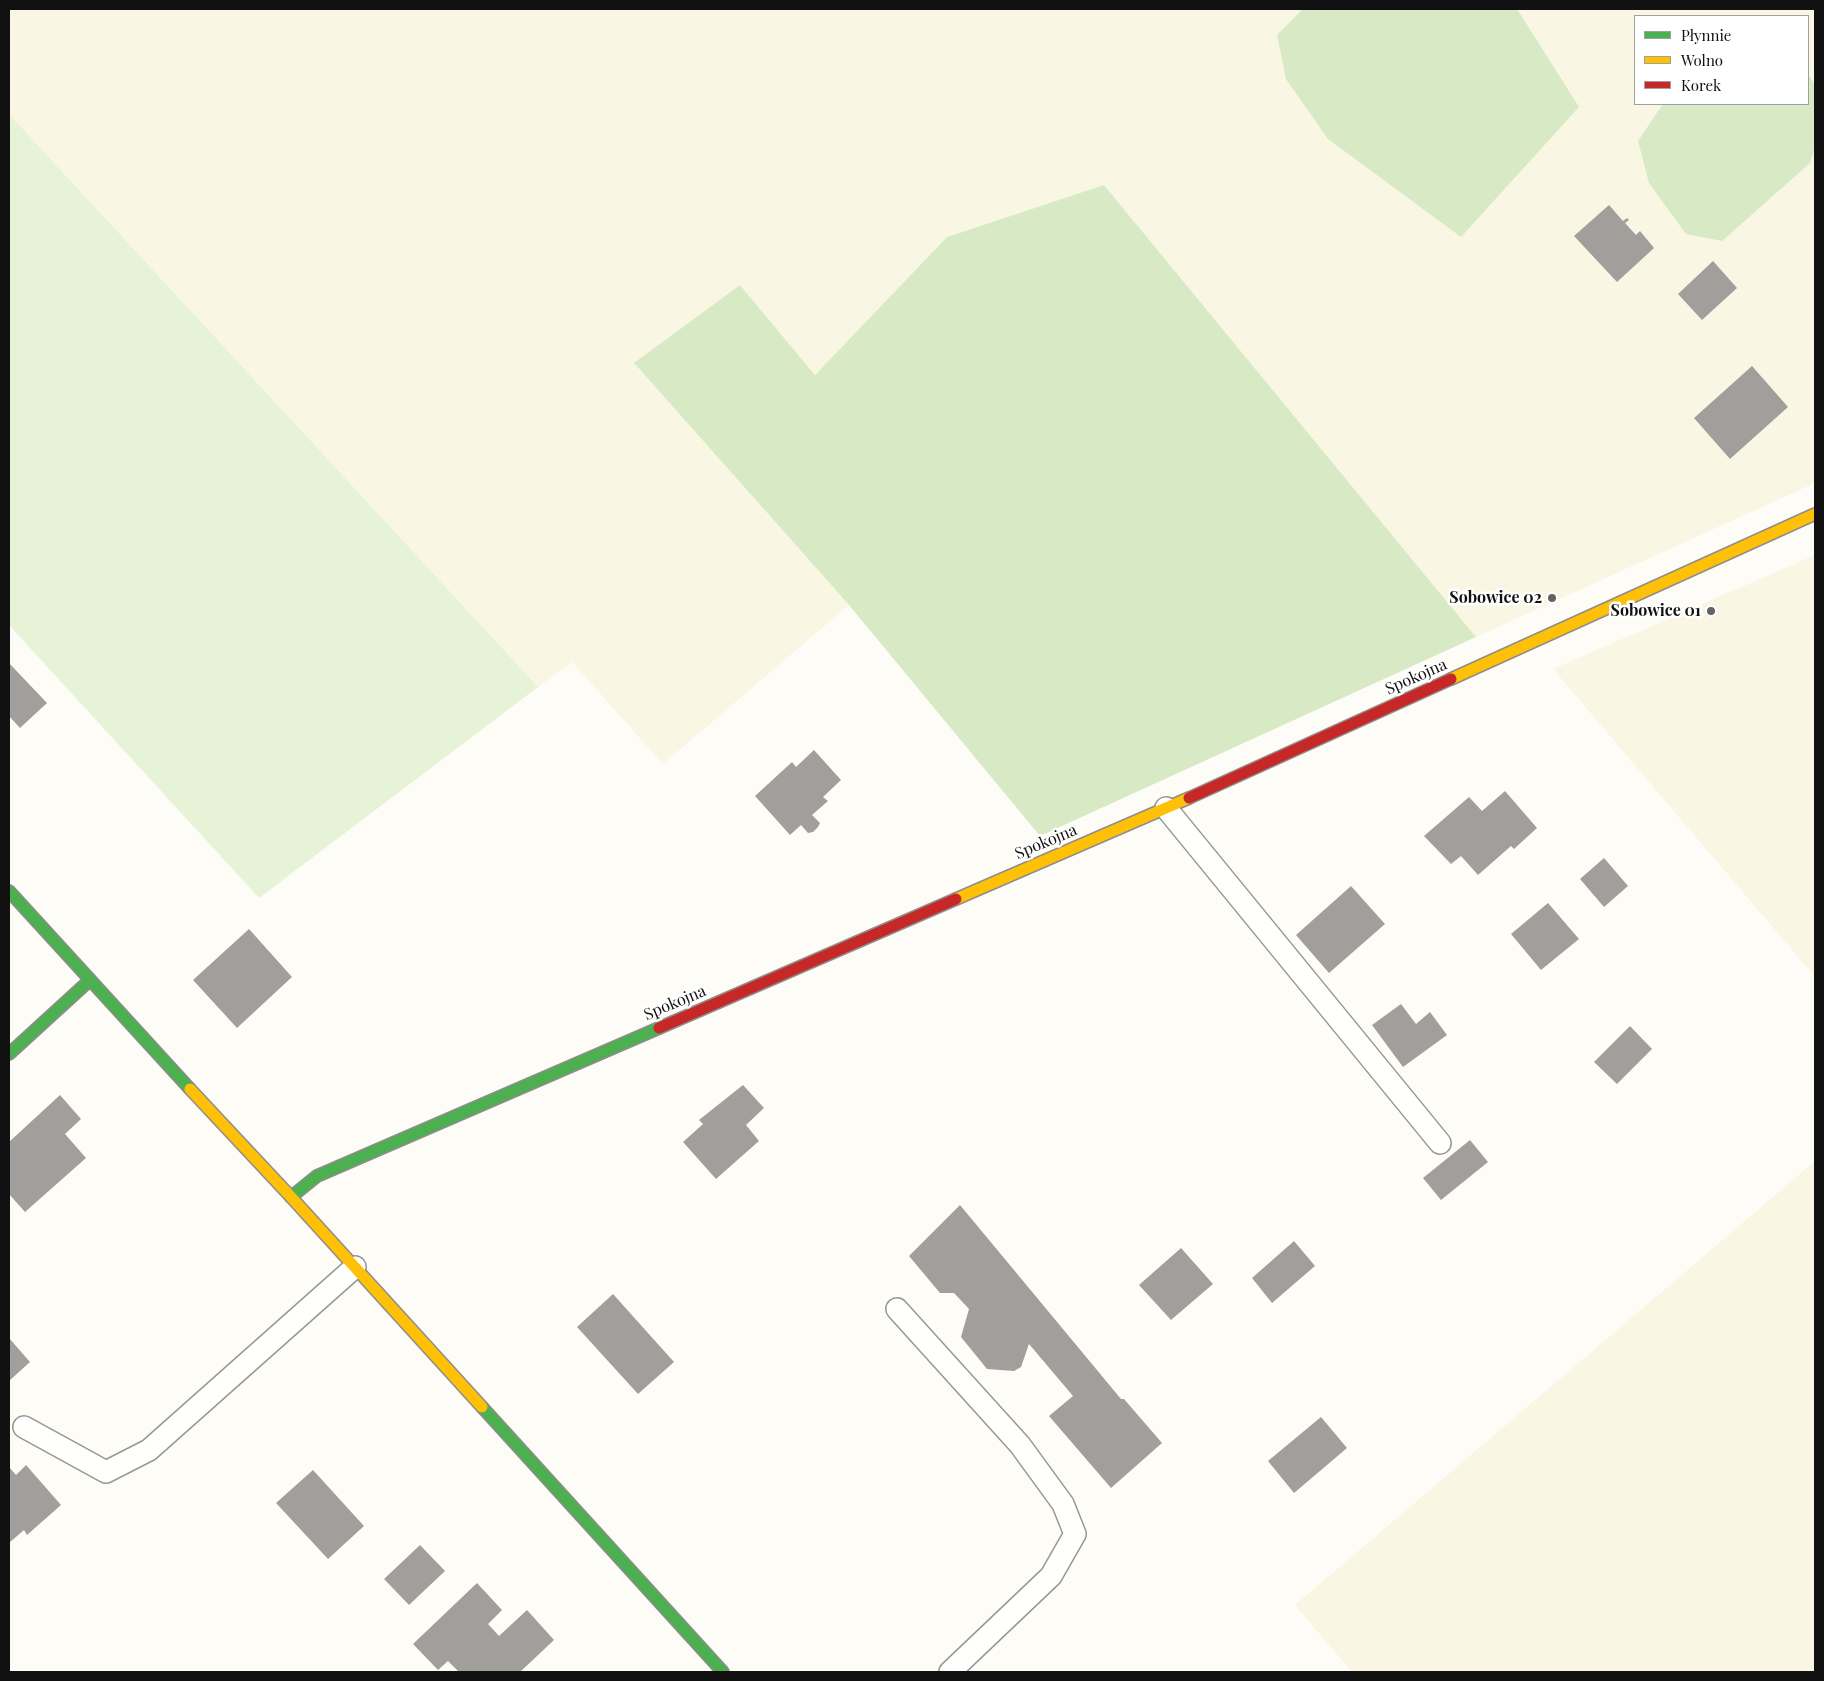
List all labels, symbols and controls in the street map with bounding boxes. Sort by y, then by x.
legend [1634,15,1809,105]
text: Płynnie [1681,25,1731,45]
text: Wolno [1681,50,1723,70]
text: Korek [1681,75,1721,95]
place label: Sobowice 02 [1449,588,1542,608]
marker: Sobowice 02 [1546,592,1558,604]
place label: Sobowice 01 [1611,601,1701,621]
marker: Sobowice 01 [1705,605,1717,617]
street label: Spokojna [1382,655,1450,699]
street label: Spokojna [1012,820,1080,864]
street label: Spokojna [641,981,709,1025]

